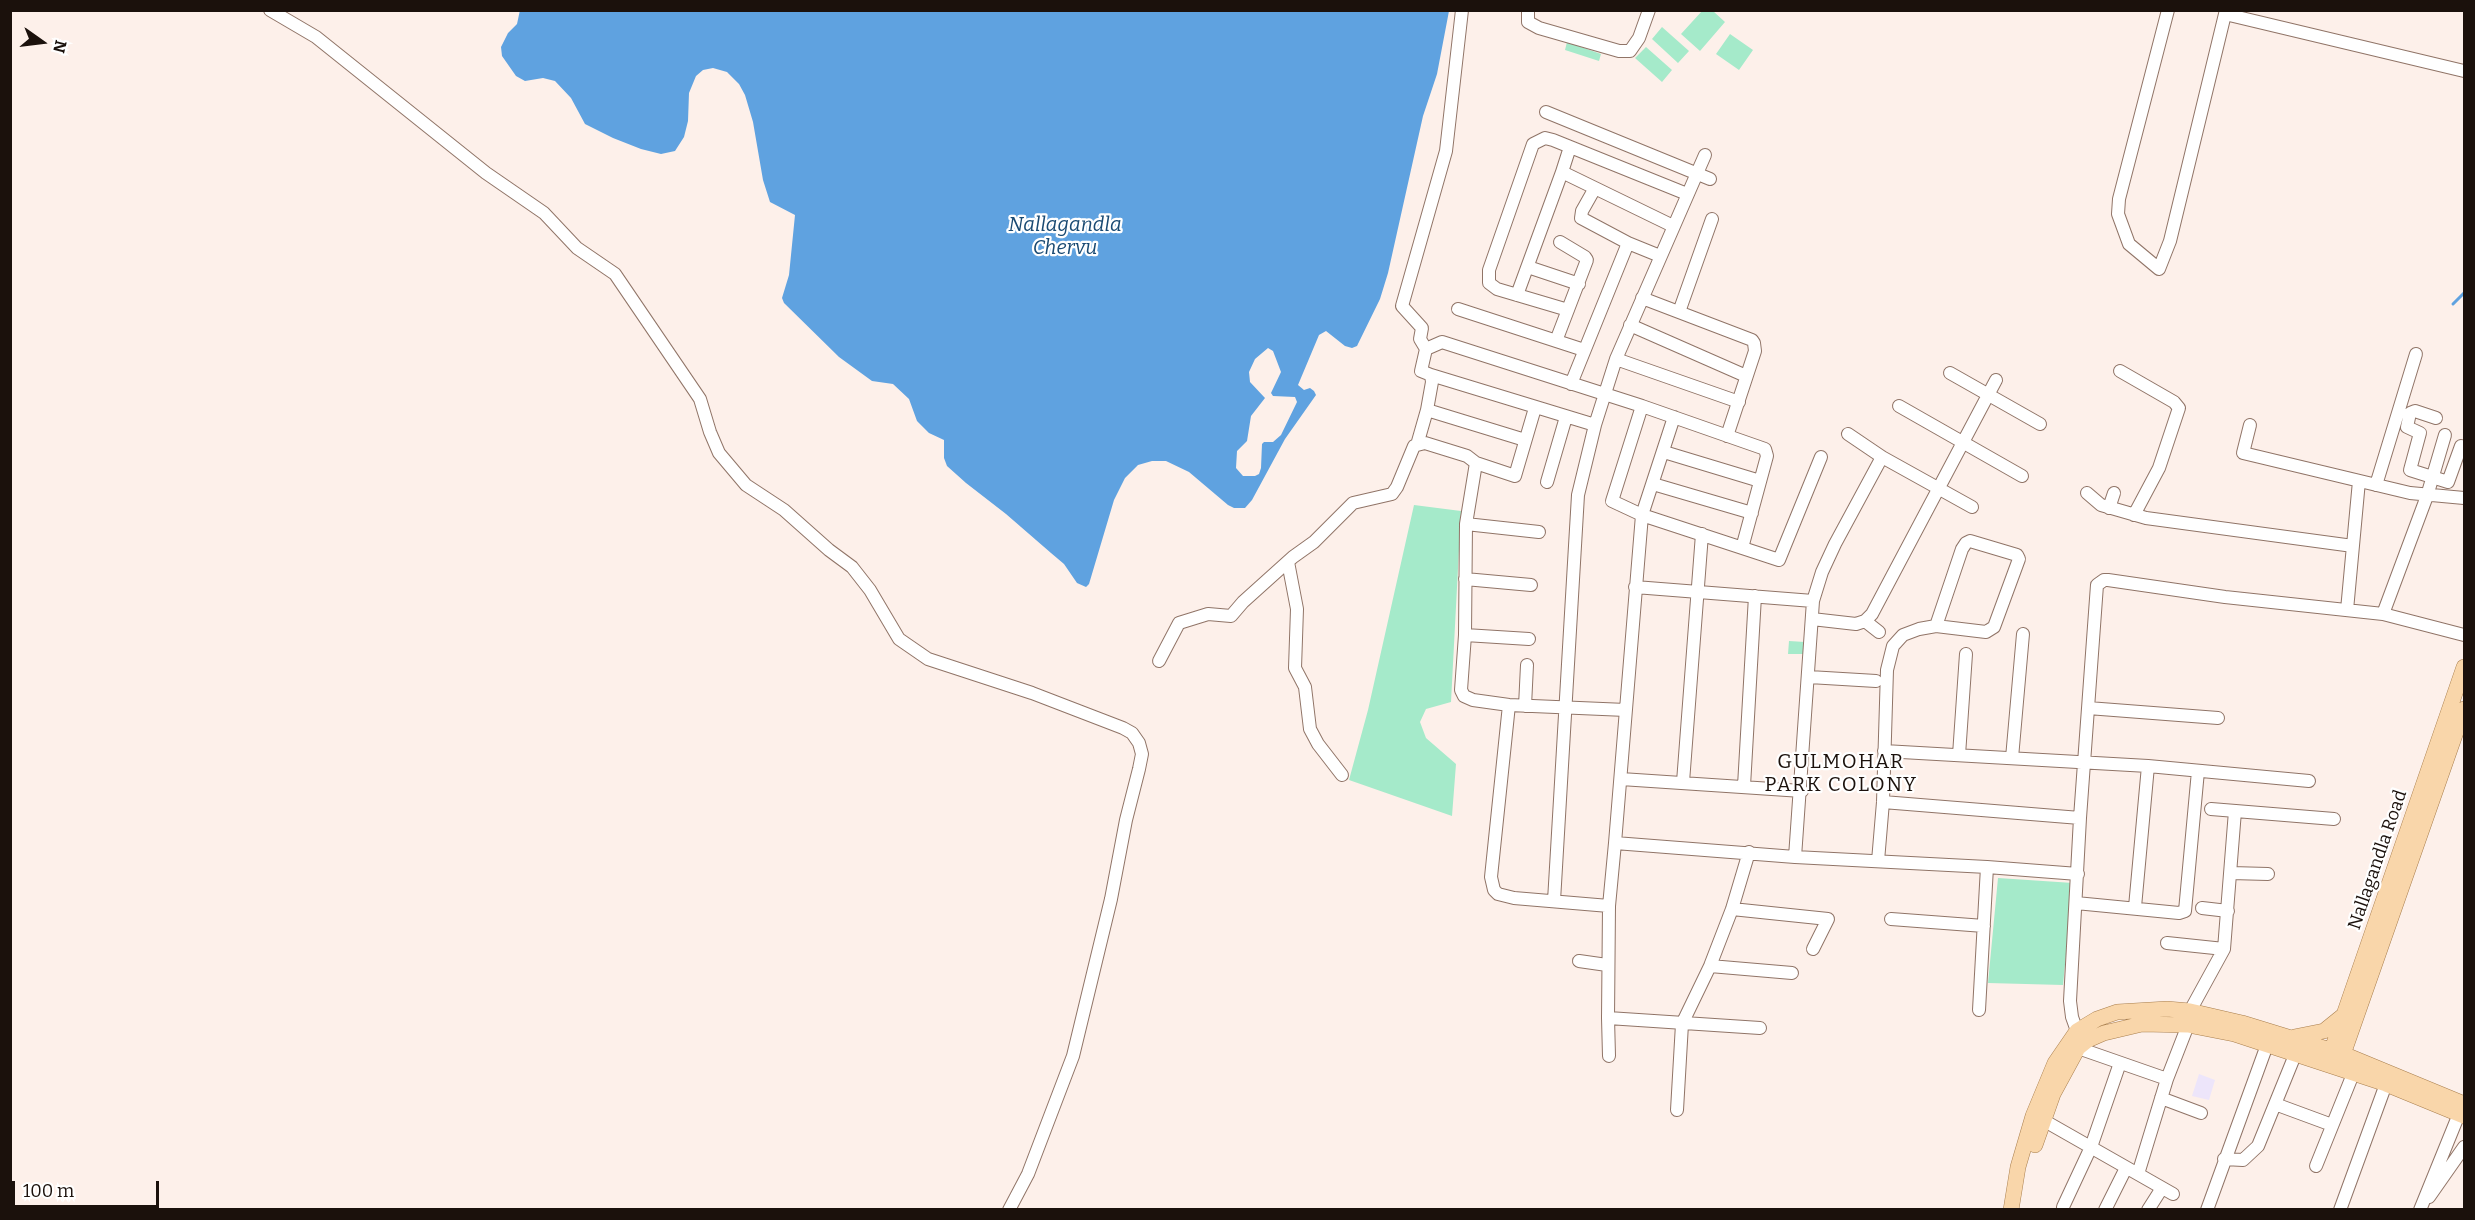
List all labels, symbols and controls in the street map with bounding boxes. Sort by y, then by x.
north arrow [12,12,72,72]
text: N [49,38,71,55]
water label: Nallagandla Chervu [1008,213,1122,260]
district label: GULMOHAR PARK COLONY [1765,750,1917,797]
street label: Nallagandla Road [2344,787,2412,933]
scale bar [15,1169,162,1207]
text: 100 m [23,1180,74,1202]

